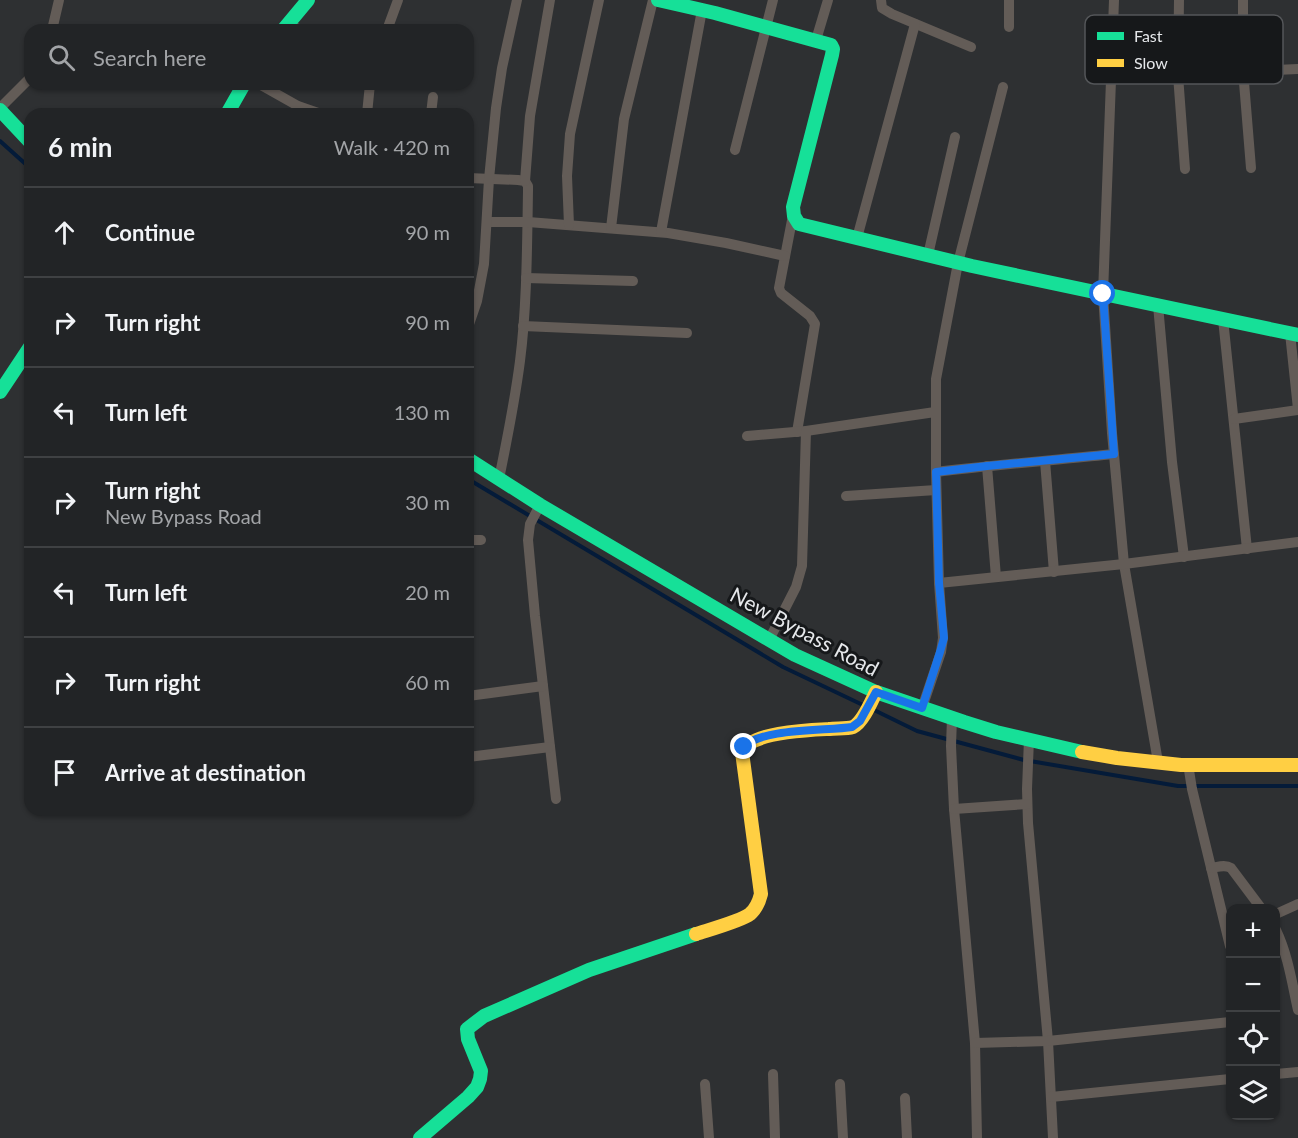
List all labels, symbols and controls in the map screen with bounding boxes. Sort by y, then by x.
legend [1085,15,1283,84]
search box [24,24,474,90]
text: Fast [1134,26,1163,45]
icon: search [45,41,78,74]
text: Search here [93,44,206,71]
text: Slow [1134,53,1168,72]
text: 6 min [48,131,112,163]
text: Walk · 420 m [334,135,450,159]
icon: ahead [48,216,81,249]
text: Continue [105,219,195,246]
text: 90 m [405,220,450,244]
route start [1089,280,1115,306]
icon: right [48,306,81,339]
text: Turn right [105,309,200,336]
text: 90 m [405,310,450,334]
icon: left [48,396,81,429]
text: Turn left [105,399,187,426]
text: 130 m [394,400,450,424]
text: Turn right [105,477,200,504]
icon: right [48,486,81,519]
text: 30 m [405,490,450,514]
text: New Bypass Road [105,504,262,528]
icon: left [48,576,81,609]
text: Turn left [105,579,187,606]
text: 20 m [405,580,450,604]
street label: New Bypass Road [726,581,884,681]
icon: right [48,666,81,699]
text: Turn right [105,669,200,696]
text: 60 m [405,670,450,694]
route end [730,733,756,759]
icon: arrive [48,756,81,789]
text: Arrive at destination [105,759,306,786]
map controls [1226,904,1280,1120]
button: + [1226,904,1280,958]
button: − [1226,958,1280,1012]
button: locate [1226,1012,1280,1066]
button: layers [1226,1066,1280,1120]

